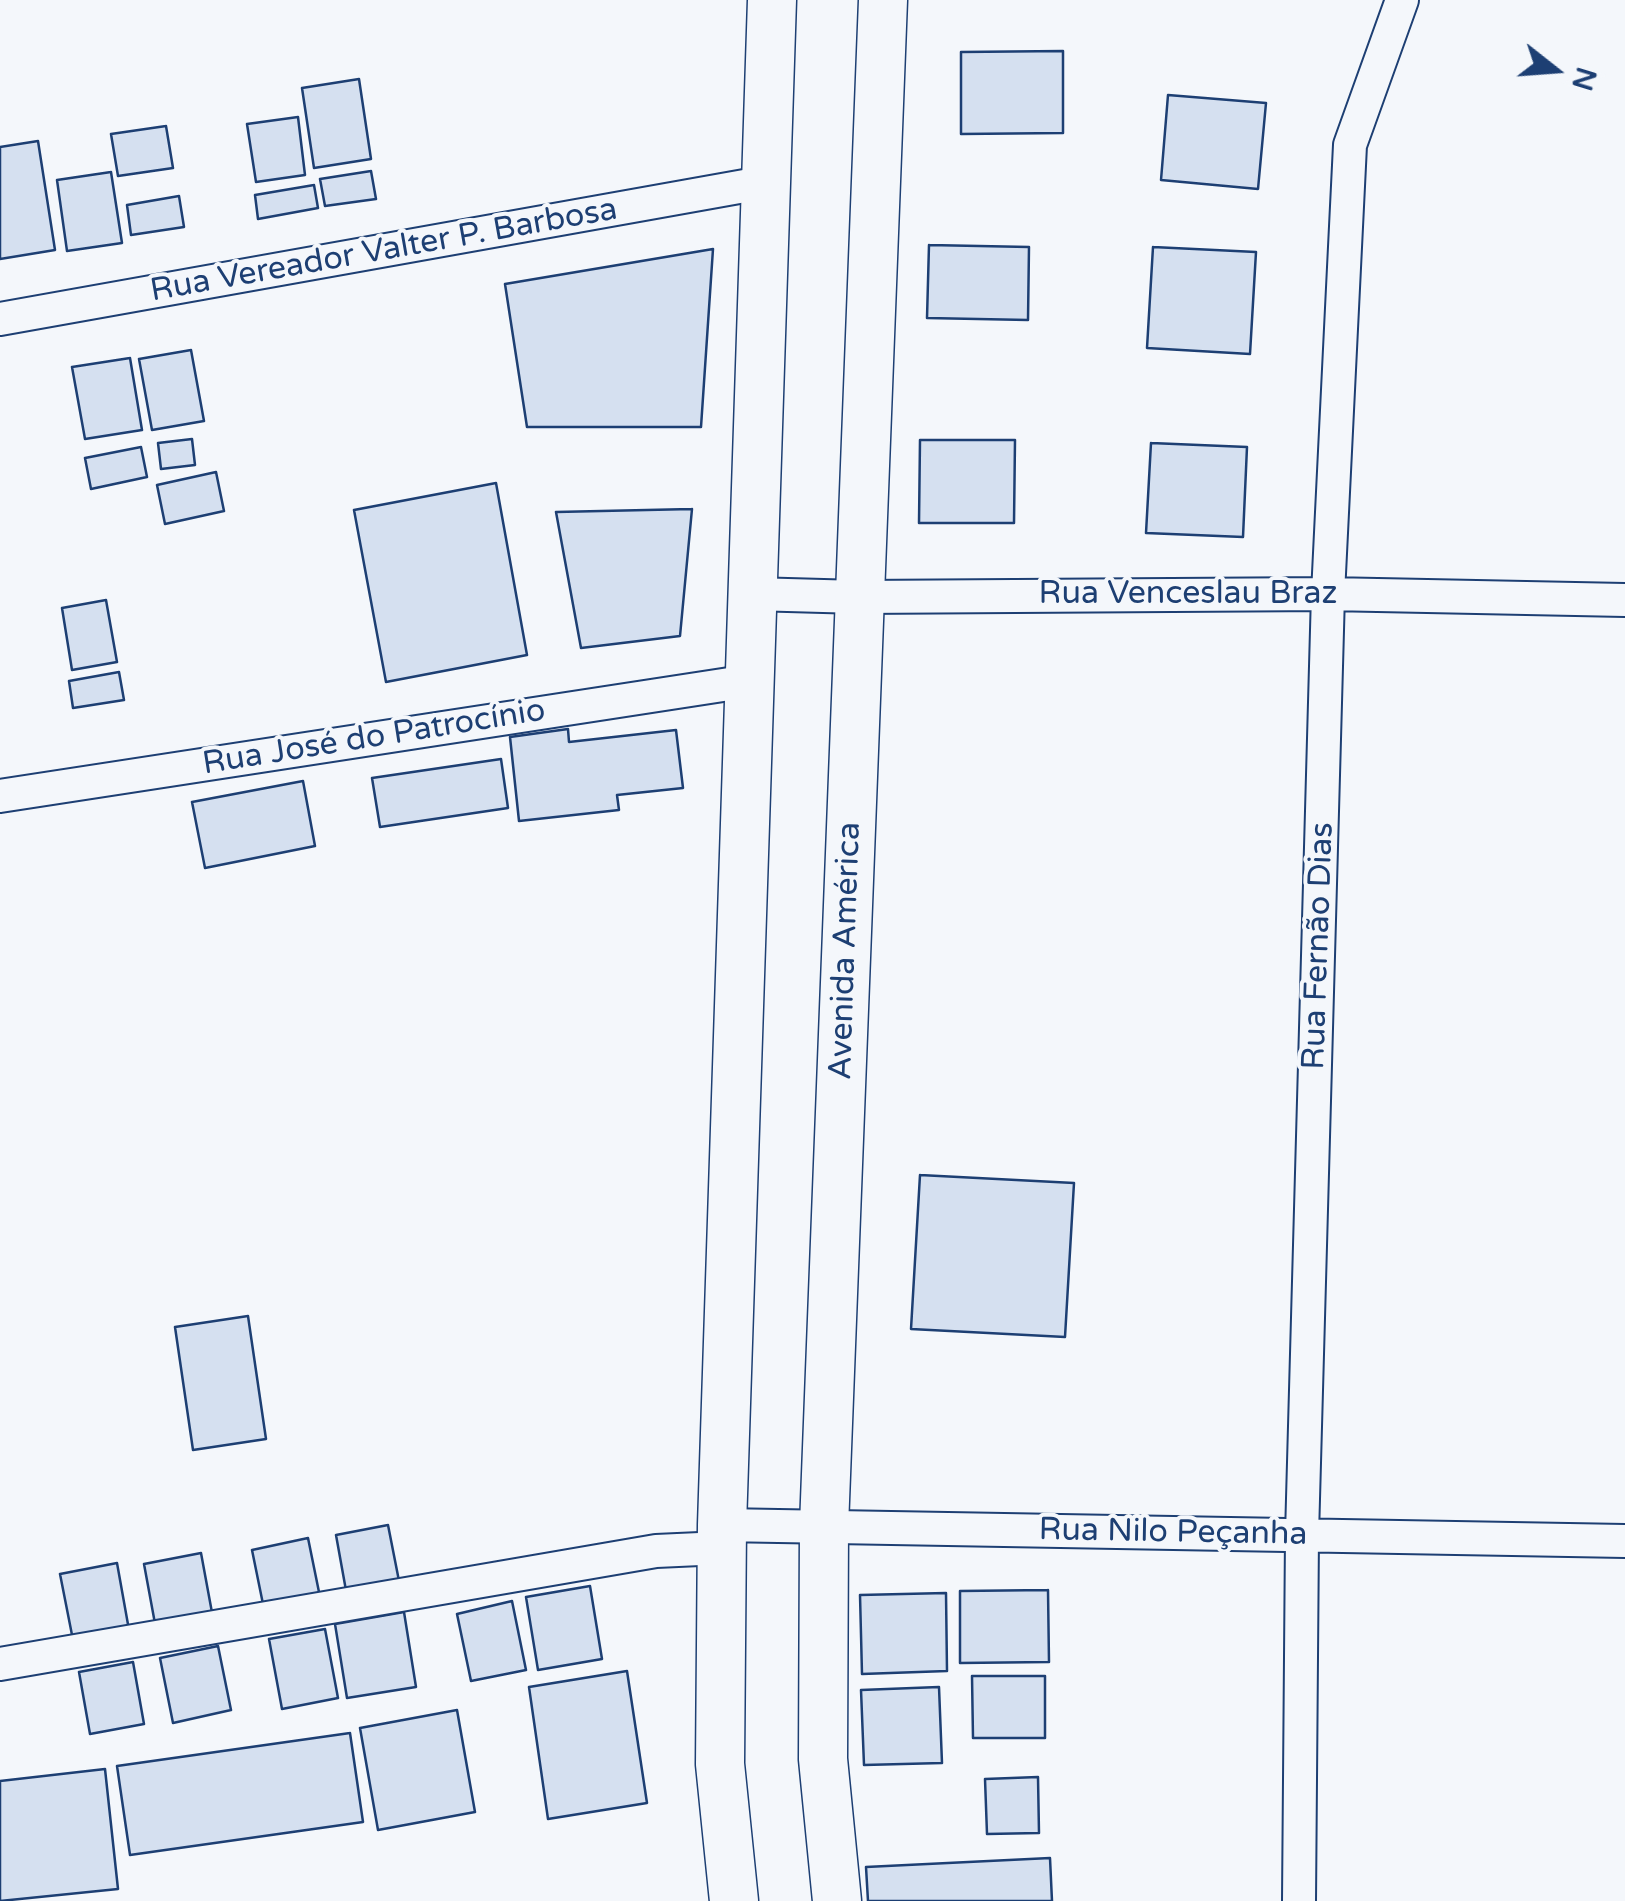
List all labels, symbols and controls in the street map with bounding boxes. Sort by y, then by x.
north arrow [1505,20,1605,120]
text: N [1564,63,1603,94]
street label: Rua Vereador Valter P. Barbosa [148,191,620,311]
street label: Rua Venceslau Braz [1039,576,1337,614]
street label: Rua José do Patrocínio [200,692,548,784]
street label: Avenida América [822,821,870,1081]
street label: Rua Fernão Dias [1295,822,1343,1070]
street label: Rua Nilo Peçanha [1038,1511,1308,1555]

